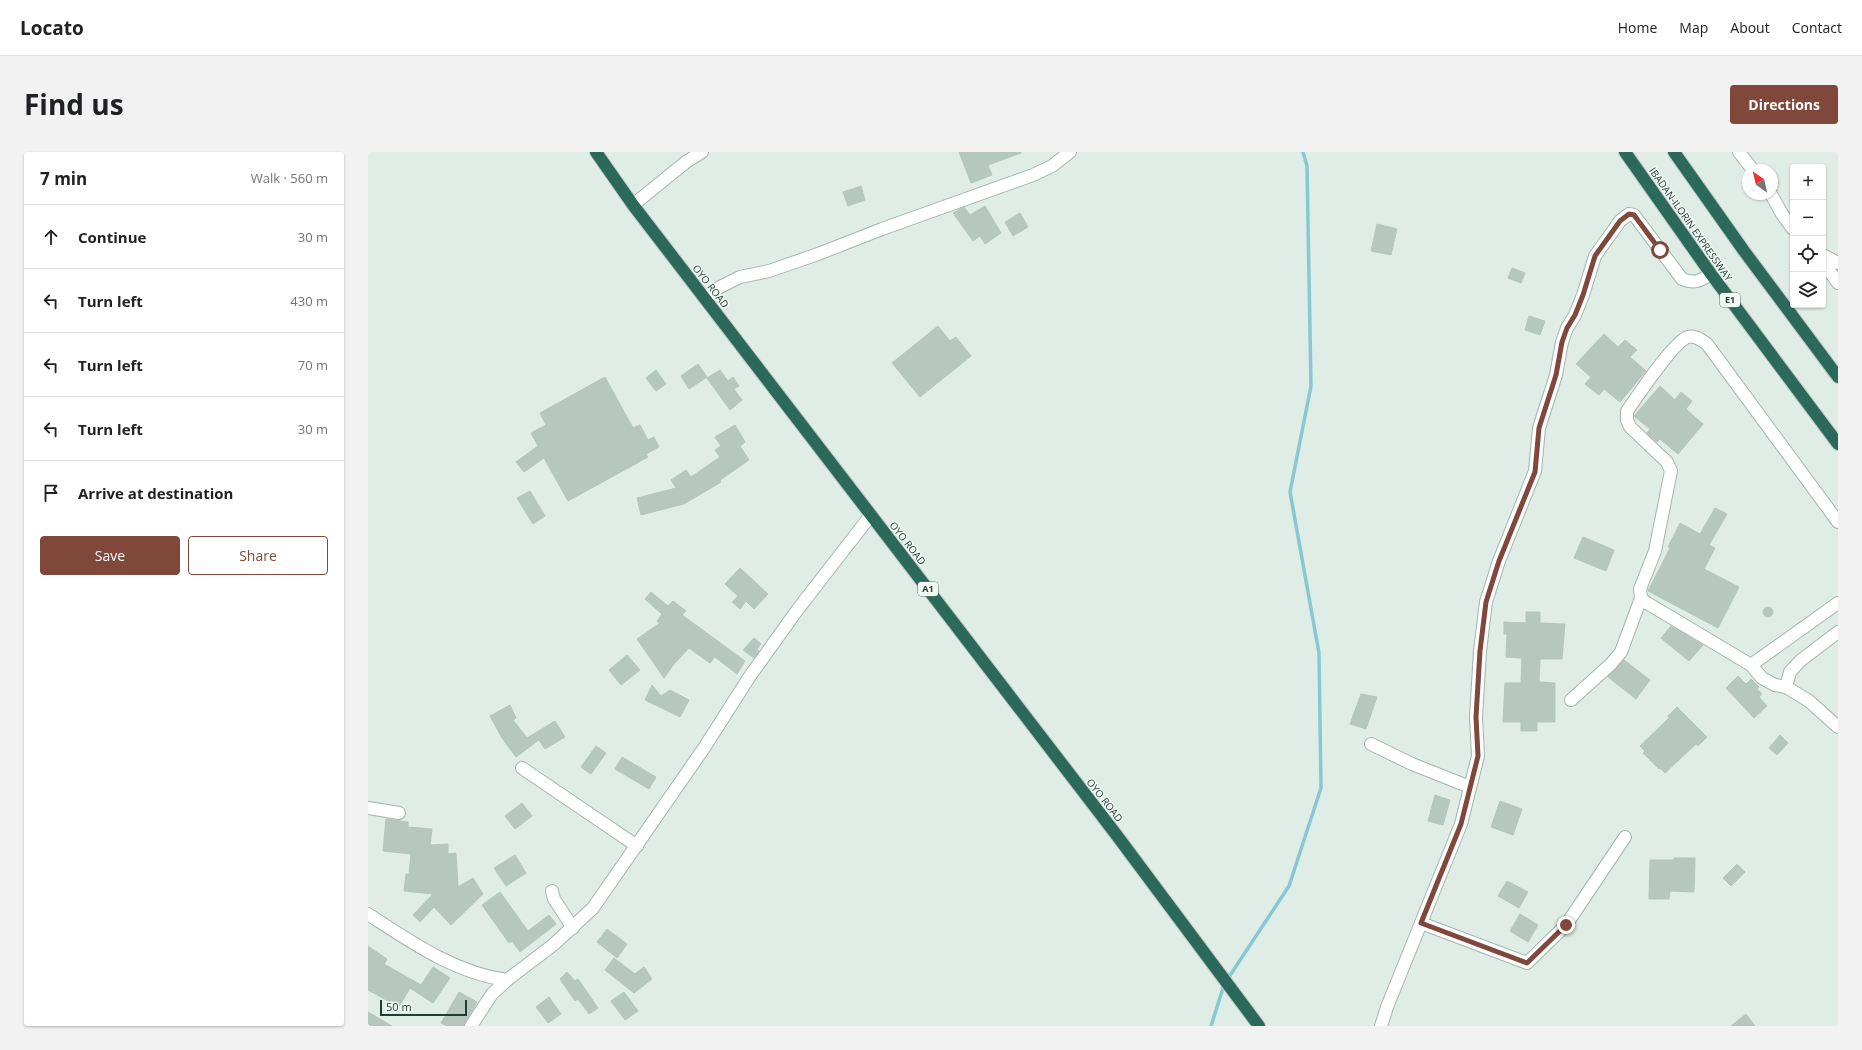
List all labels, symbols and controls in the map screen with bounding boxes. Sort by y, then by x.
text: Locato [20,15,84,41]
text: Home [1618,18,1657,37]
text: Map [1679,18,1708,37]
text: About [1730,18,1770,37]
text: Contact [1792,18,1842,37]
text: Find us [24,85,124,123]
button: Directions [1730,85,1838,124]
street label: IBADAN-ILORIN EXPRESSWAY [1646,164,1736,284]
north arrow [1742,164,1778,200]
map controls [1790,164,1826,308]
button: + [1790,164,1826,200]
text: 7 min [40,167,87,190]
text: Walk · 560 m [251,169,328,187]
button: − [1790,200,1826,236]
icon: ahead [40,226,62,248]
text: Continue [78,227,146,247]
text: 30 m [298,228,328,246]
button: locate [1790,236,1826,272]
route start [1651,241,1669,259]
street label: OYO ROAD [690,261,732,311]
button: layers [1790,272,1826,308]
icon: left [40,290,62,312]
text: Turn left [78,291,143,311]
text: 430 m [290,292,328,310]
road number: E1 [1720,293,1740,307]
icon: left [40,354,62,376]
text: Turn left [78,355,143,375]
text: 70 m [298,356,328,374]
icon: left [40,418,62,440]
text: Turn left [78,419,143,439]
text: 30 m [298,420,328,438]
icon: arrive [40,482,62,504]
text: Arrive at destination [78,483,233,503]
street label: OYO ROAD [887,518,929,568]
button: Save [40,536,180,575]
button: Share [188,536,328,575]
road number: A1 [918,582,938,596]
street label: OYO ROAD [1084,775,1126,825]
route end [1557,916,1575,934]
scale bar [380,998,467,1017]
text: 50 m [386,999,412,1014]

